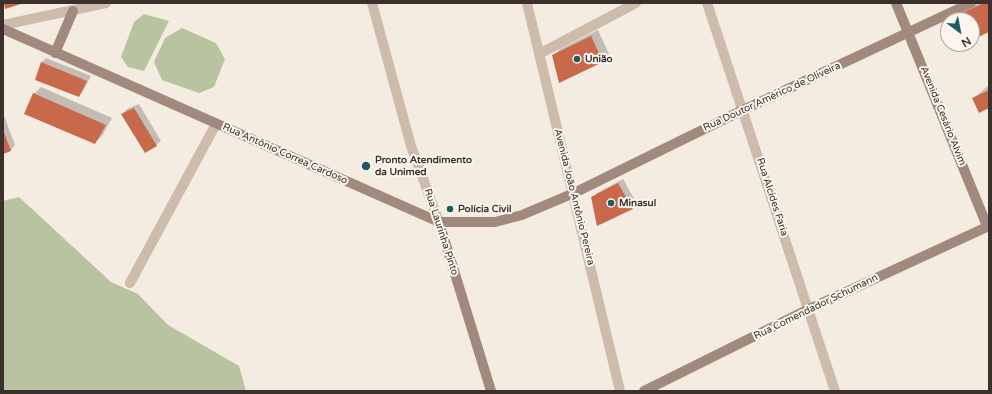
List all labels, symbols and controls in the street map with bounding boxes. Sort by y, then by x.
north arrow [940,12,980,52]
text: N [959,34,973,50]
place label: União [585,53,613,65]
marker: União [572,54,582,64]
street label: Rua Doutor Américo de Oliveira [701,60,843,134]
street label: Avenida Cesário Alvim [918,65,968,167]
street label: Rua Antônio Correa Cardoso [221,121,349,187]
street label: Avenida João Antônio Pereira [551,128,597,266]
place label: Pronto Atendimento da Unimed [375,154,472,178]
street label: Rua Alcides Faria [754,156,790,238]
marker: Pronto Atendimento da Unimed [360,160,372,172]
street label: Rua Laurinha Pinto [421,187,461,277]
place label: Minasul [619,197,656,209]
marker: Minasul [606,198,616,208]
place label: Polícia Civil [458,203,511,215]
marker: Polícia Civil [445,204,455,214]
street label: Rua Comendador Schumann [752,272,880,342]

